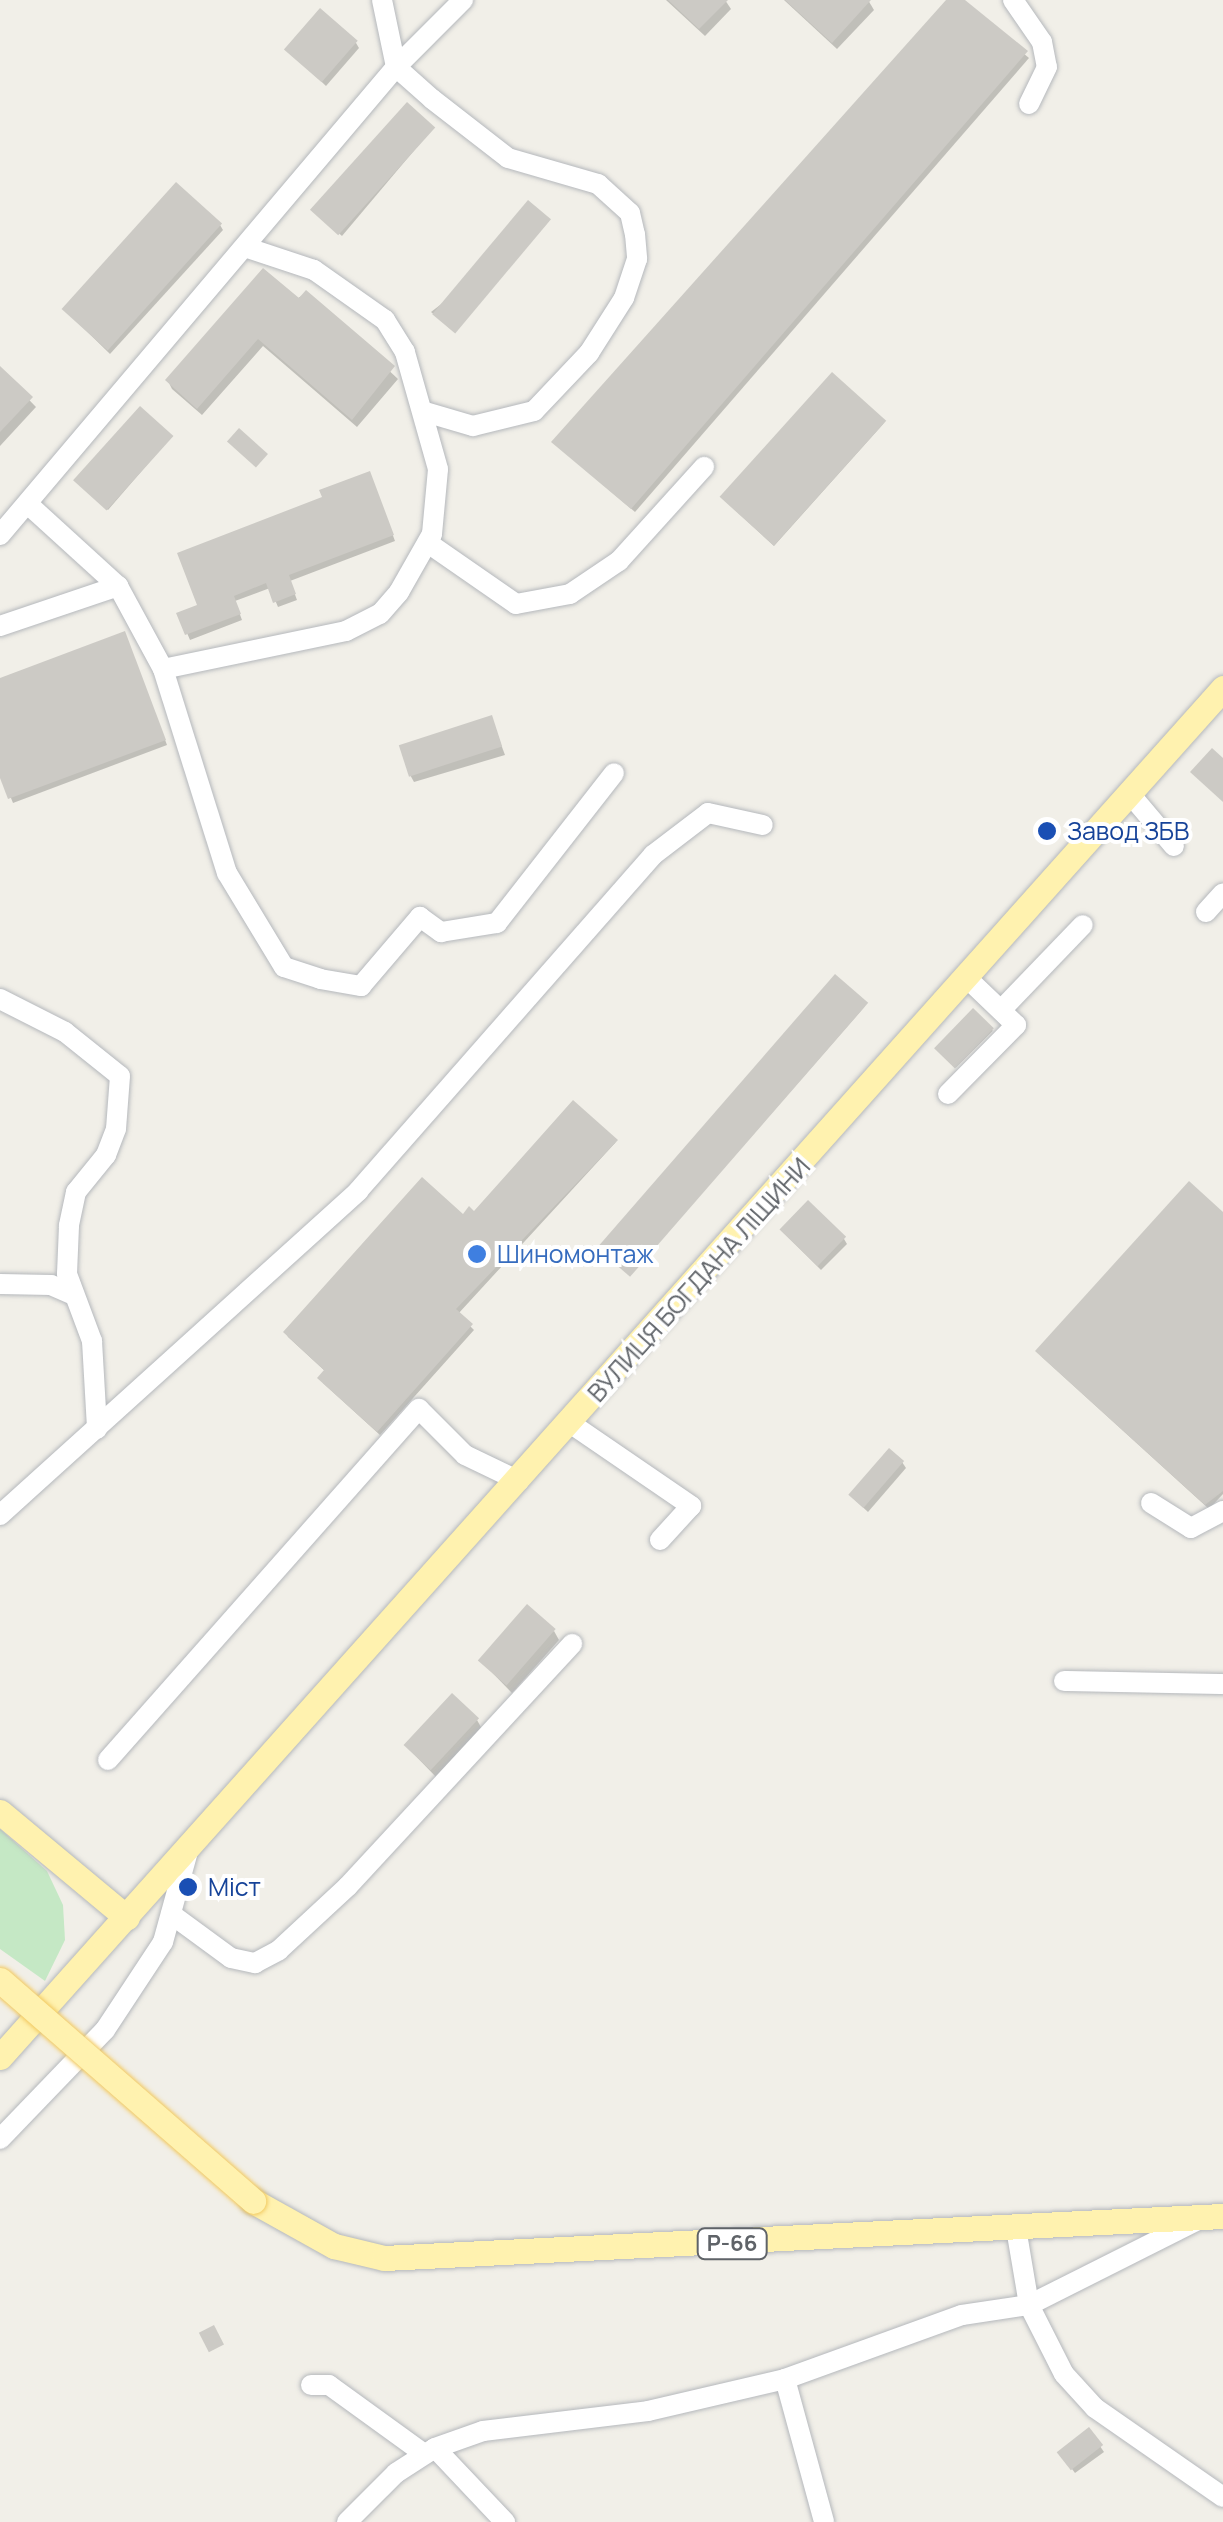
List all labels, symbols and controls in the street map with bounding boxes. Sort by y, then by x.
place label: Завод ЗБВ [1067,816,1189,846]
marker: Завод ЗБВ [1036,820,1058,842]
street label: ВУЛИЦЯ БОГДАНА ЛІЩИНИ [582,1152,816,1408]
place label: Шиномонтаж [497,1239,654,1269]
marker: Шиномонтаж [466,1243,488,1265]
place label: Міст [208,1872,261,1902]
marker: Міст [177,1876,199,1898]
road number: Р-66 [694,2227,770,2261]

